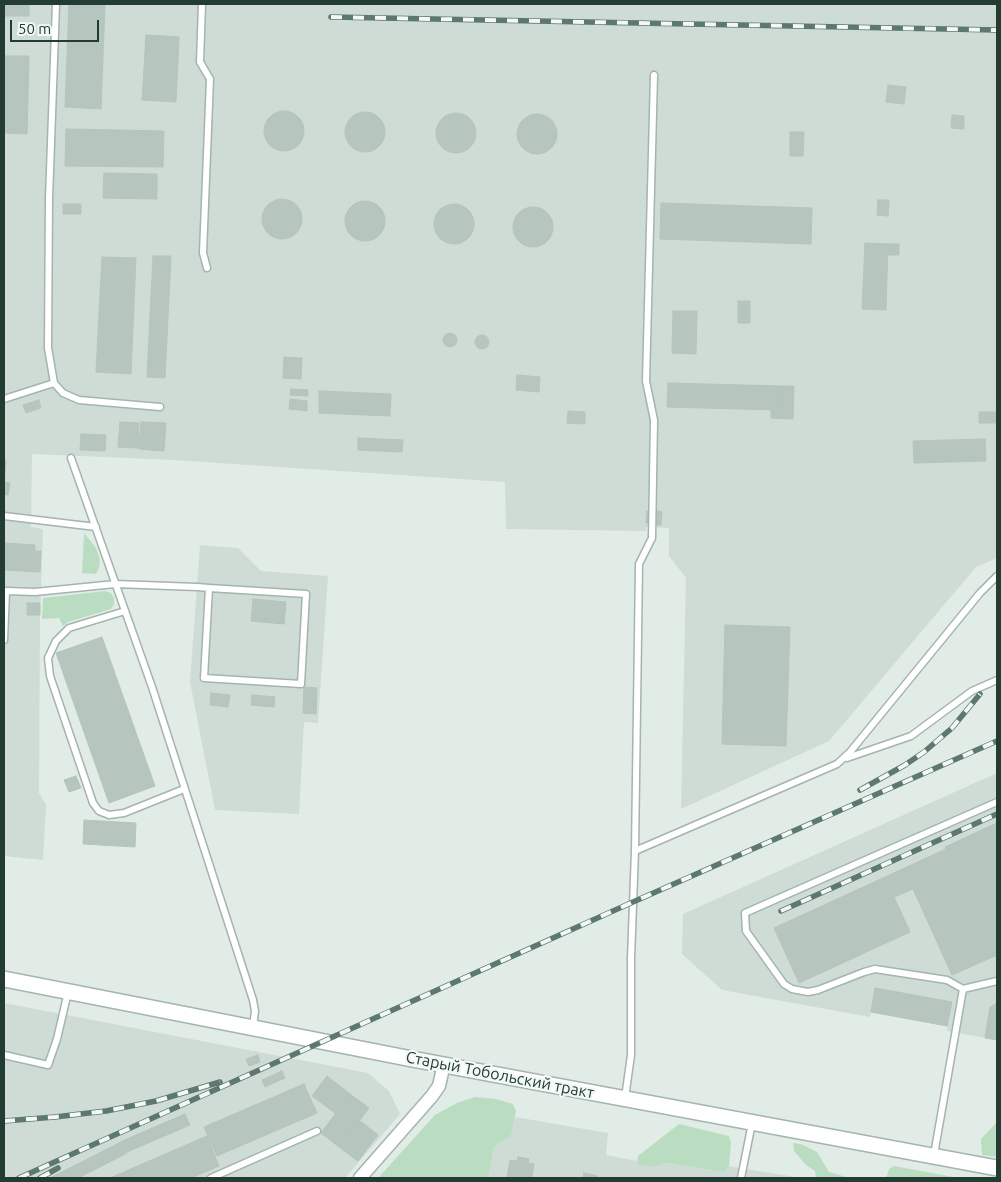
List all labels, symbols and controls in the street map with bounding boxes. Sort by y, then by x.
scale bar [12,10,101,42]
text: 50 m [18,20,51,37]
street label: Старый Тобольский тракт [404,1047,596,1103]

